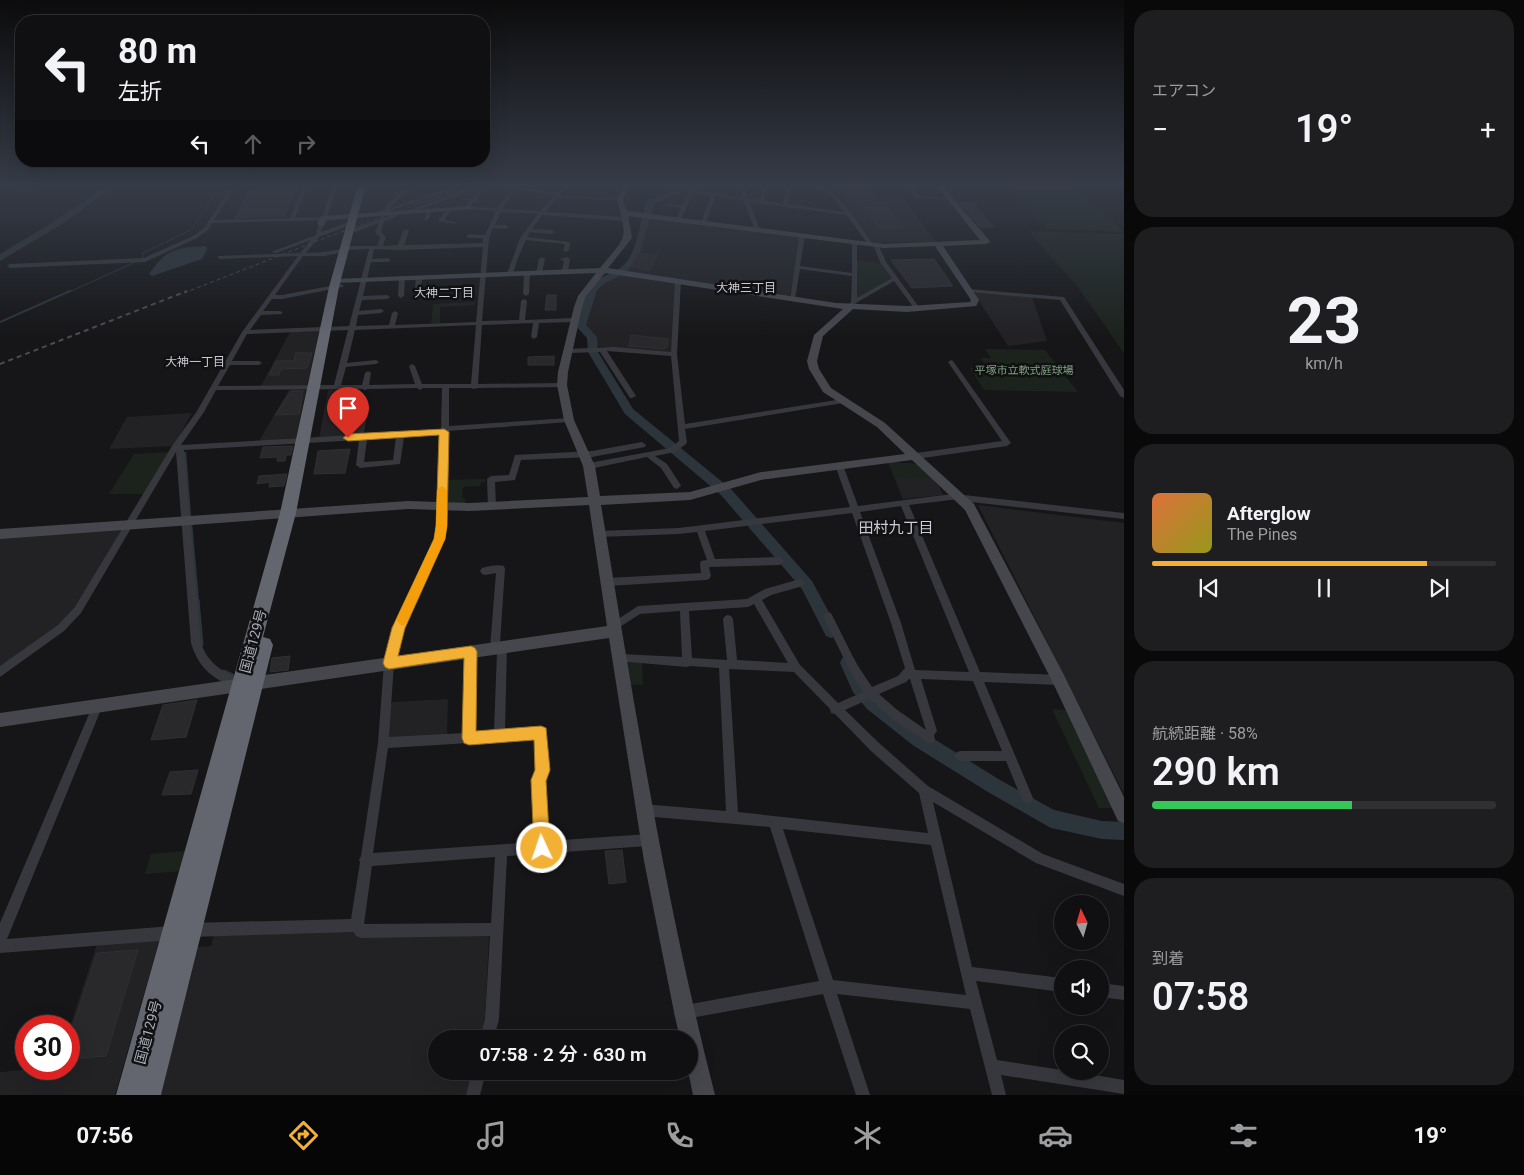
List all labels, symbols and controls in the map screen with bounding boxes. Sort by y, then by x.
text: 80 m [118,31,197,72]
icon: left [35,35,100,100]
text: 左折 [118,79,162,104]
text: エアコン [1152,81,1216,100]
text: 19° [1295,107,1353,151]
text: − [1152,113,1168,146]
text: + [1480,113,1496,146]
icon: left [186,130,214,158]
icon: ahead [239,130,267,158]
icon: right [292,130,320,158]
district label: 大神三丁目 [716,281,776,295]
text: 23 [1287,283,1361,359]
district label: 大神二丁目 [414,286,474,300]
text: km/h [1305,354,1343,373]
district label: 大神一丁目 [165,355,225,369]
park label: 平塚市立軟式庭球場 [975,364,1074,377]
pin [327,387,369,438]
icon: arrive [334,394,362,422]
text: Afterglow [1227,502,1311,525]
district label: 田村九丁目 [858,519,934,537]
text: The Pines [1227,525,1297,544]
icon: previous [1195,574,1223,602]
icon: pause [1310,574,1338,602]
icon: next [1425,574,1453,602]
street label: 国道129号 [237,607,269,675]
text: 航続距離 · 58% [1152,724,1258,743]
text: 290 km [1152,750,1280,794]
position arrow [515,821,567,873]
north arrow [1054,895,1109,950]
map controls [1054,895,1109,1080]
text: 到着 [1152,949,1184,968]
button: sound [1054,960,1109,1015]
text: 07:58 [1152,975,1249,1019]
street label: 国道129号 [132,998,164,1066]
speed limit sign: 30 [15,1015,80,1080]
button: search [1054,1025,1109,1080]
text: 07:58 · 2 分 · 630 m [480,1043,646,1066]
icon: directions [286,1118,321,1153]
icon: music [474,1118,509,1153]
icon: phone [662,1118,697,1153]
icon: climate [850,1118,885,1153]
icon: car [1038,1118,1073,1153]
icon: filters [1226,1118,1261,1153]
text: 07:56 [76,1123,133,1148]
text: 19° [1414,1123,1447,1148]

